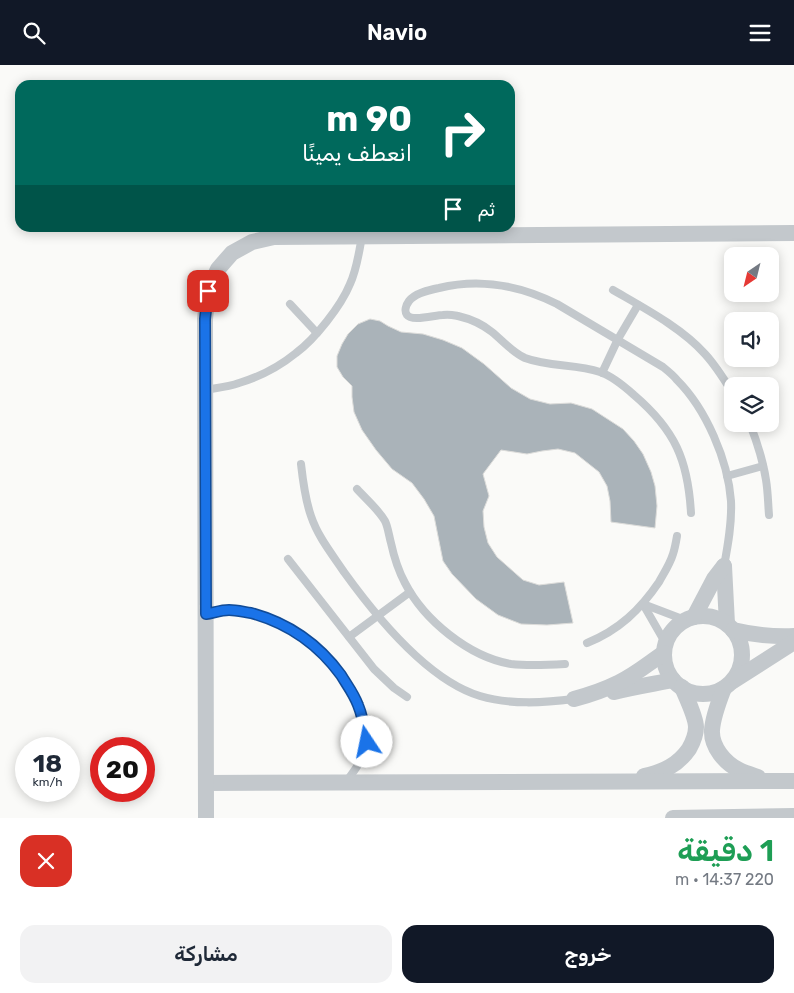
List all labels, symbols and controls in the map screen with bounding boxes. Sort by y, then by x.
icon: search [20,19,48,47]
text: Navio [367,19,427,46]
icon: menu [746,19,774,47]
text: 90 m [326,98,412,140]
icon: right [430,100,495,165]
text: انعطف يمينًا [302,140,412,167]
icon: arrive [439,195,467,223]
text: ثم [477,198,495,221]
north arrow [724,247,779,303]
map controls [724,247,779,432]
pin [187,270,229,312]
icon: arrive [194,277,222,305]
button: sound [724,312,779,367]
button: layers [724,377,779,432]
position arrow [340,715,392,767]
speed limit sign: 20 [90,737,155,802]
text: 18 [33,749,62,778]
text: km/h [33,775,62,789]
text: 1 دقيقة [677,833,774,869]
button: close [20,835,72,887]
text: 220 m · 14:37 [675,870,774,889]
button: مشاركة [20,925,392,983]
button: خروج [402,925,774,983]

